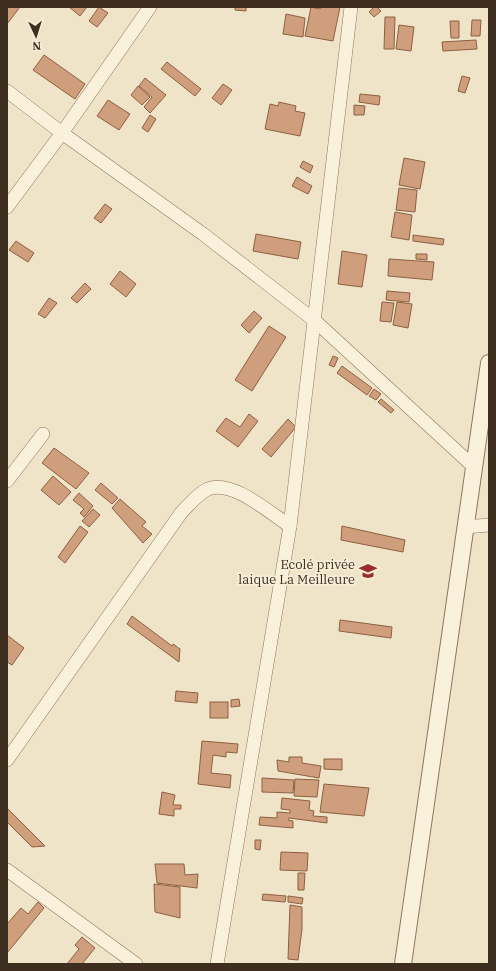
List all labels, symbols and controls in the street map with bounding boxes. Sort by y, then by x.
north arrow [16,16,56,56]
text: N [32,39,42,53]
place label: Ecolé privée laique La Meilleure [238,556,355,588]
school or university icon: Ecolé privée laique La Meilleure [358,561,378,581]

